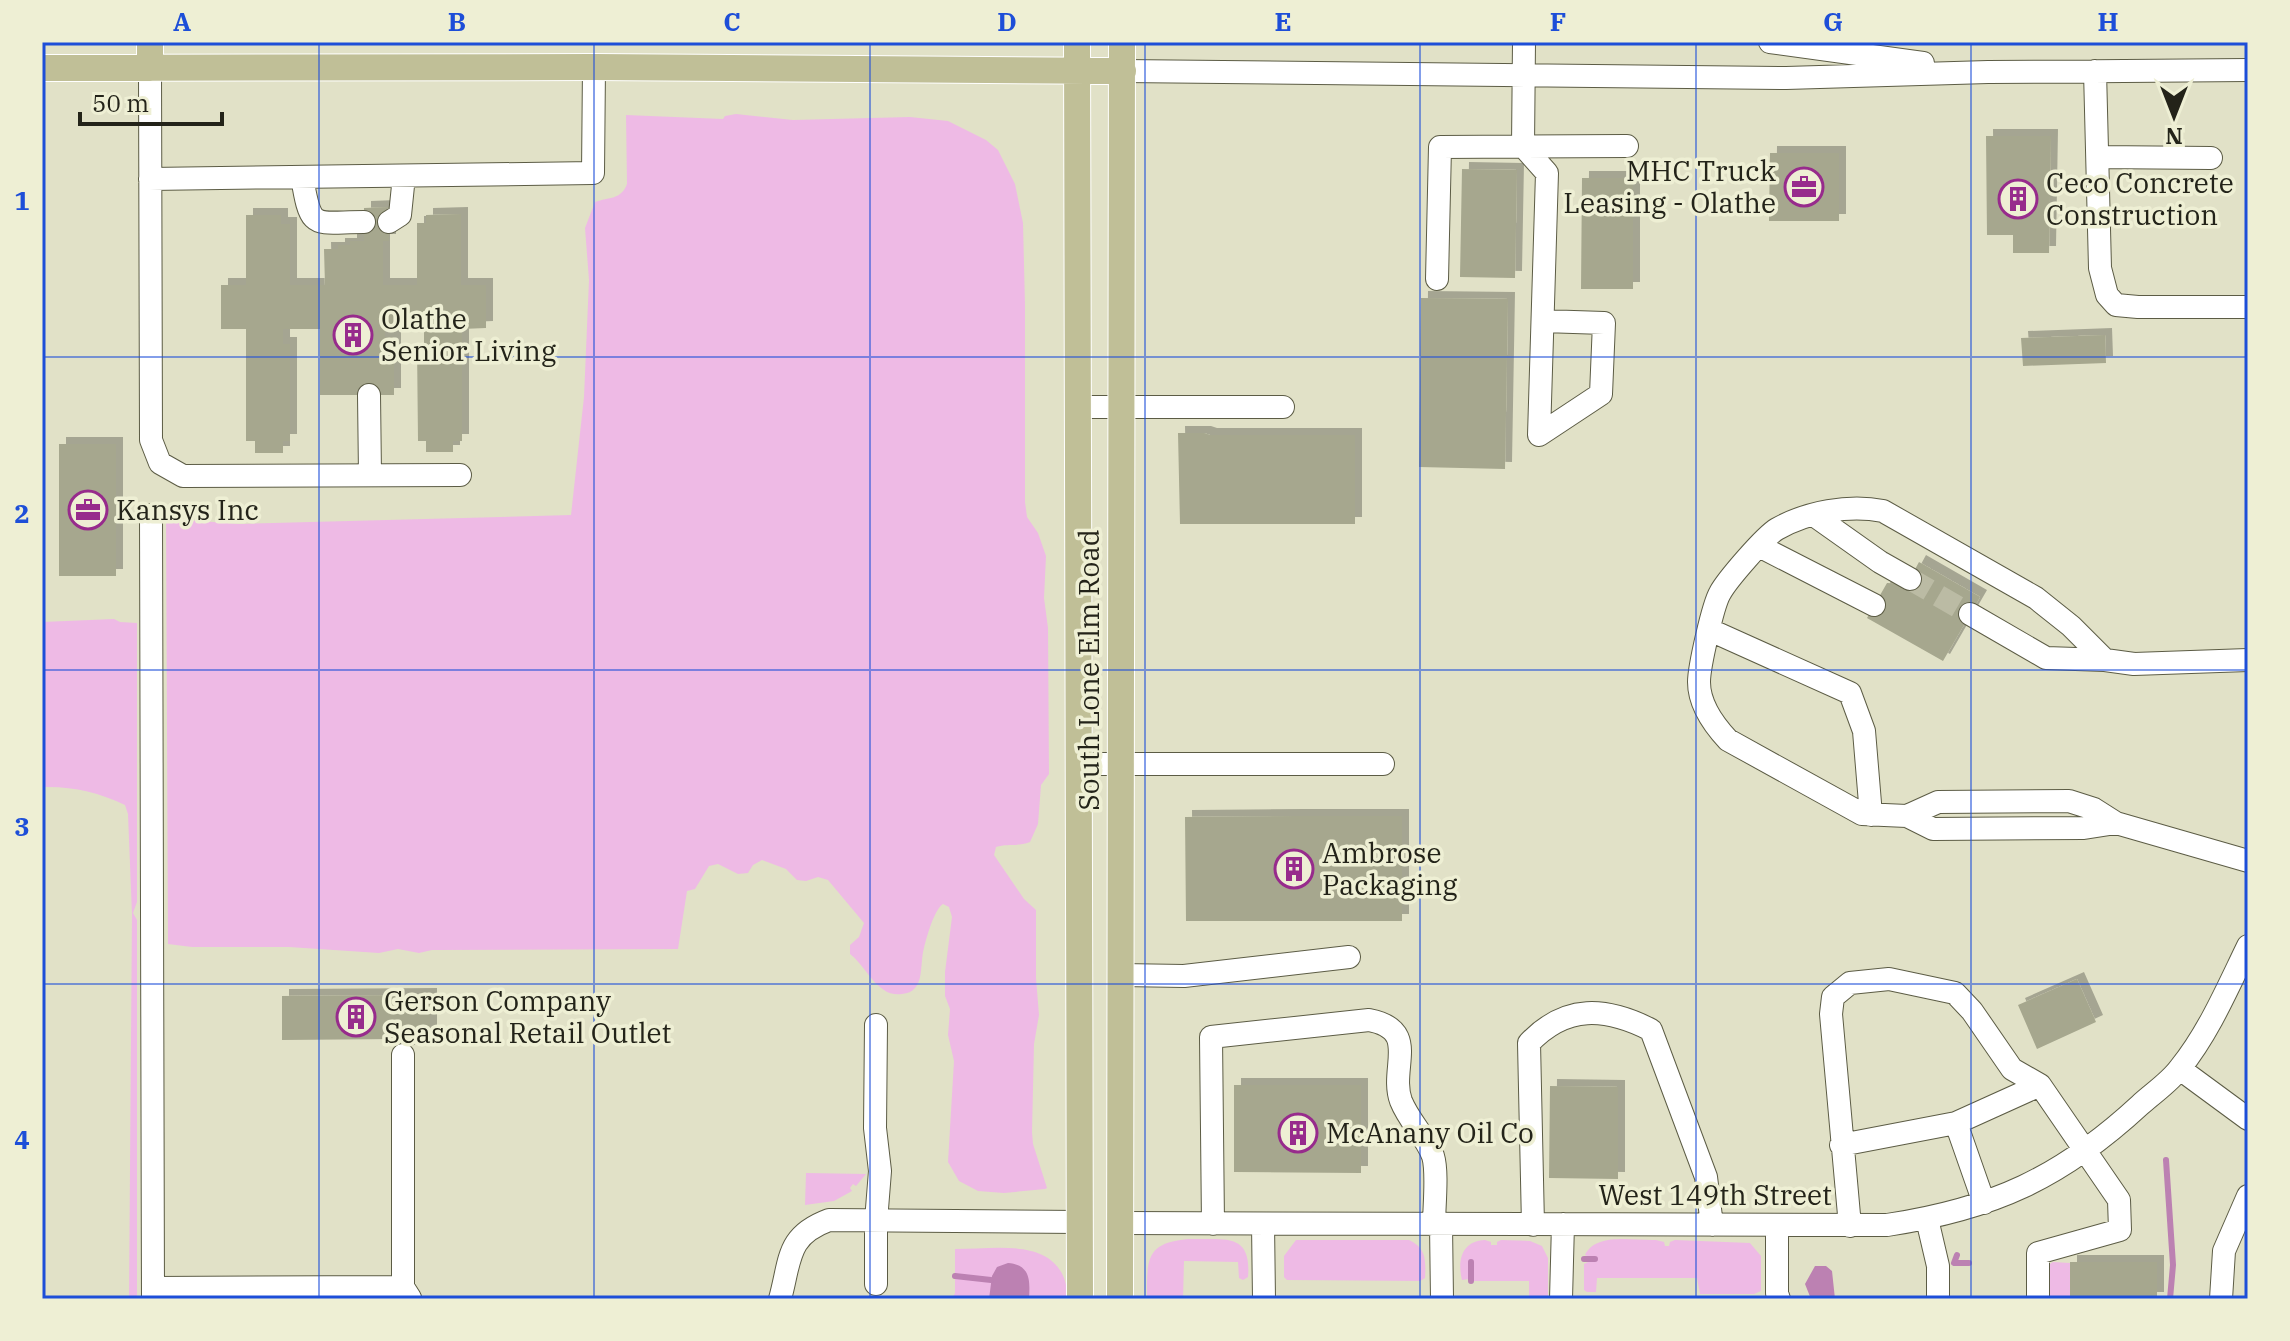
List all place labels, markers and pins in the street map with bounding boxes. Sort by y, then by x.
place label: MHC Truck Leasing - Olathe [1563,152,1777,221]
place label: Ceco Concrete Construction [2046,164,2234,233]
office icon: MHC Truck Leasing - Olathe [1783,166,1825,208]
building icon: Ceco Concrete Construction [1997,178,2039,220]
place label: Olathe Senior Living [381,300,556,369]
building icon: Olathe Senior Living [332,314,374,356]
office icon: Kansys Inc [67,489,109,531]
place label: Kansys Inc [116,491,259,528]
place label: Ambrose Packaging [1322,834,1458,903]
building icon: Ambrose Packaging [1273,848,1315,890]
place label: Gerson Company Seasonal Retail Outlet [384,982,672,1051]
building icon: Gerson Company Seasonal Retail Outlet [335,996,377,1038]
building icon: McAnany Oil Co [1277,1112,1319,1154]
place label: McAnany Oil Co [1326,1114,1534,1151]

